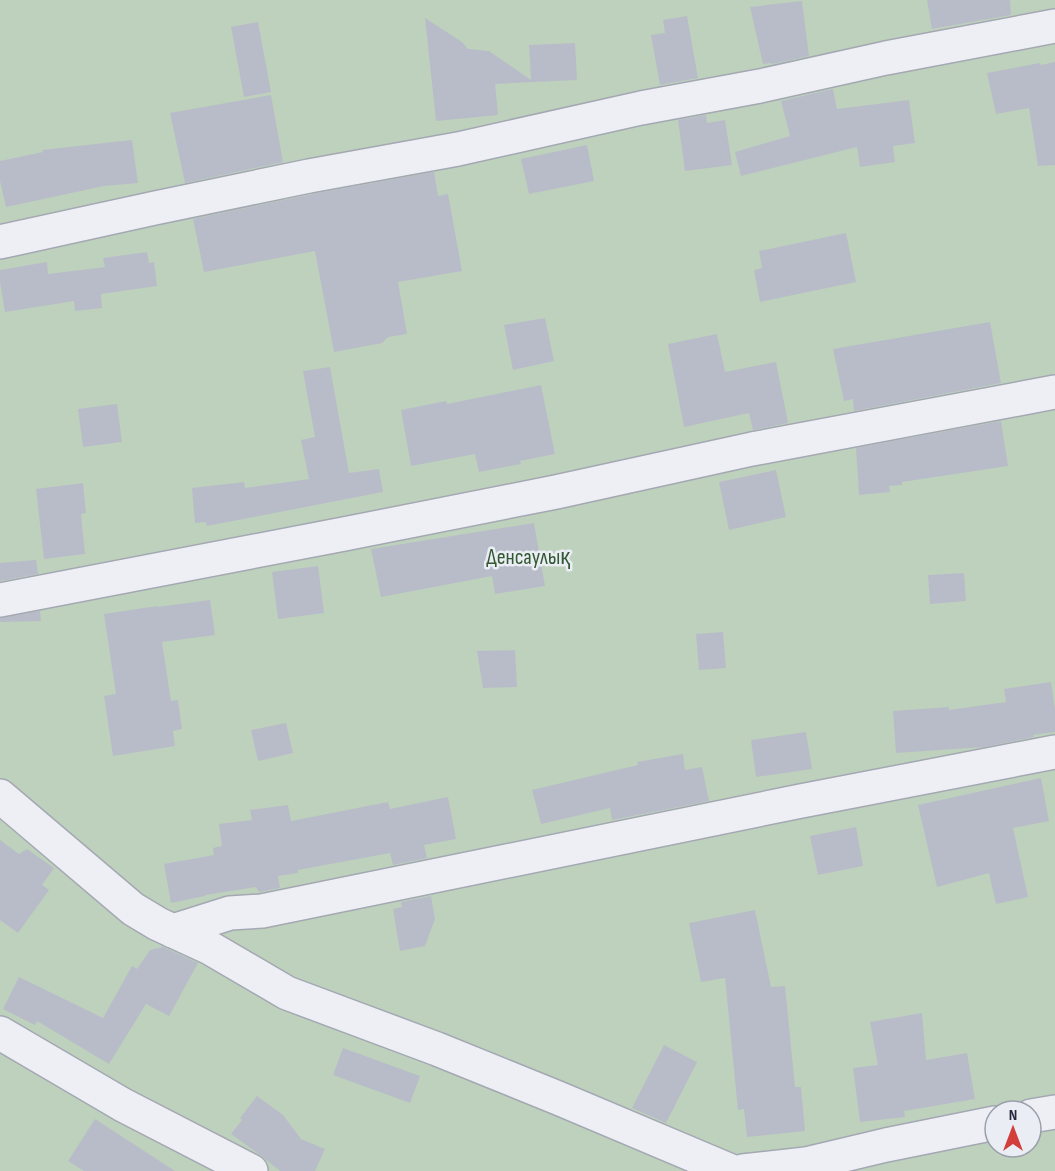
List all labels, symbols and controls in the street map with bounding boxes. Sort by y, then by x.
park label: Денсаулық [486,544,570,571]
north arrow [983,1099,1043,1159]
text: N [1009,1106,1017,1125]

